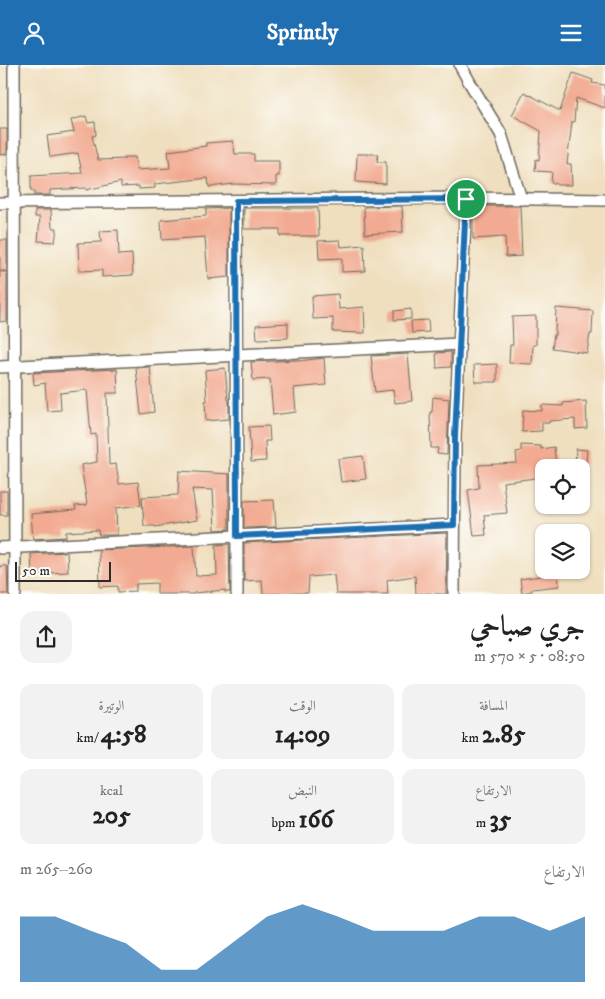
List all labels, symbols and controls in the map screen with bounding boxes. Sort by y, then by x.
icon: person [20,19,48,47]
text: Sprintly [267,19,338,46]
icon: menu [557,19,585,47]
pin [445,178,487,220]
icon: arrive [452,185,480,213]
map controls [535,459,590,579]
button: locate [535,459,590,514]
button: layers [535,524,590,579]
scale bar [15,559,111,582]
text: 50 m [22,562,50,580]
text: جري صباحي [470,609,585,644]
button: share [20,611,72,663]
text: 08:50 · 5 × 570 m [474,646,585,666]
text: الوتيرة [99,697,124,715]
text: الوقت [289,697,316,715]
text: المسافة [479,697,508,715]
text: 4:58 [101,719,147,750]
text: 14:09 [274,719,331,750]
text: 2.85 [482,719,526,750]
text: /km [76,729,101,747]
text: km [461,729,482,747]
text: kcal [100,782,123,800]
text: النبض [288,782,317,800]
text: الارتفاع [475,782,512,800]
text: 205 [92,800,131,831]
text: 166 [299,804,334,835]
text: 35 [489,804,511,835]
text: bpm [271,814,299,832]
text: m [476,814,489,832]
text: 260–265 m [20,859,93,879]
text: الارتفاع [543,862,585,882]

